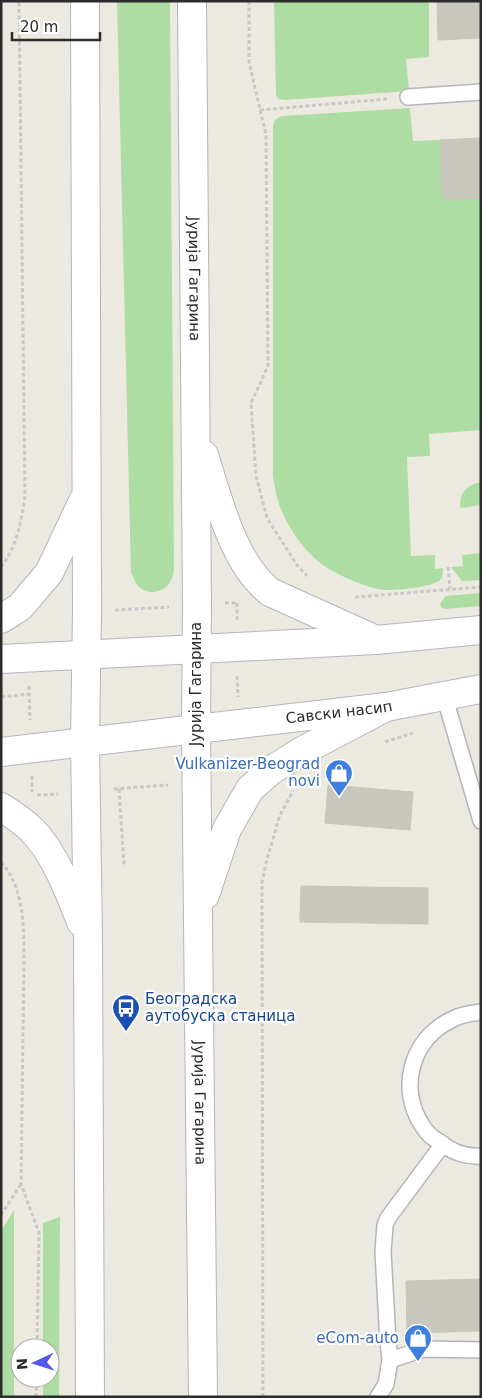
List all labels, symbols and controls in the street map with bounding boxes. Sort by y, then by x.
scale bar [12,10,100,42]
text: 20 m [20,18,58,36]
street label: Јурија Гагарина [185,216,204,341]
street label: Јурија Гагарина [187,622,205,747]
street label: Савски насип [285,697,394,728]
place label: Vulkanizer-Beograd novi [176,755,320,790]
shop icon: Vulkanizer-Beograd novi [324,758,354,797]
place label: Београдска аутобуска станица [145,990,296,1025]
bus stop icon: Београдска аутобуска станица [111,993,141,1032]
street label: Јурија Гагарина [190,1040,210,1165]
shop icon: eCom-auto [403,1323,433,1362]
place label: eCom-auto [316,1329,399,1347]
north arrow [10,1338,60,1388]
text: N [14,1358,30,1370]

